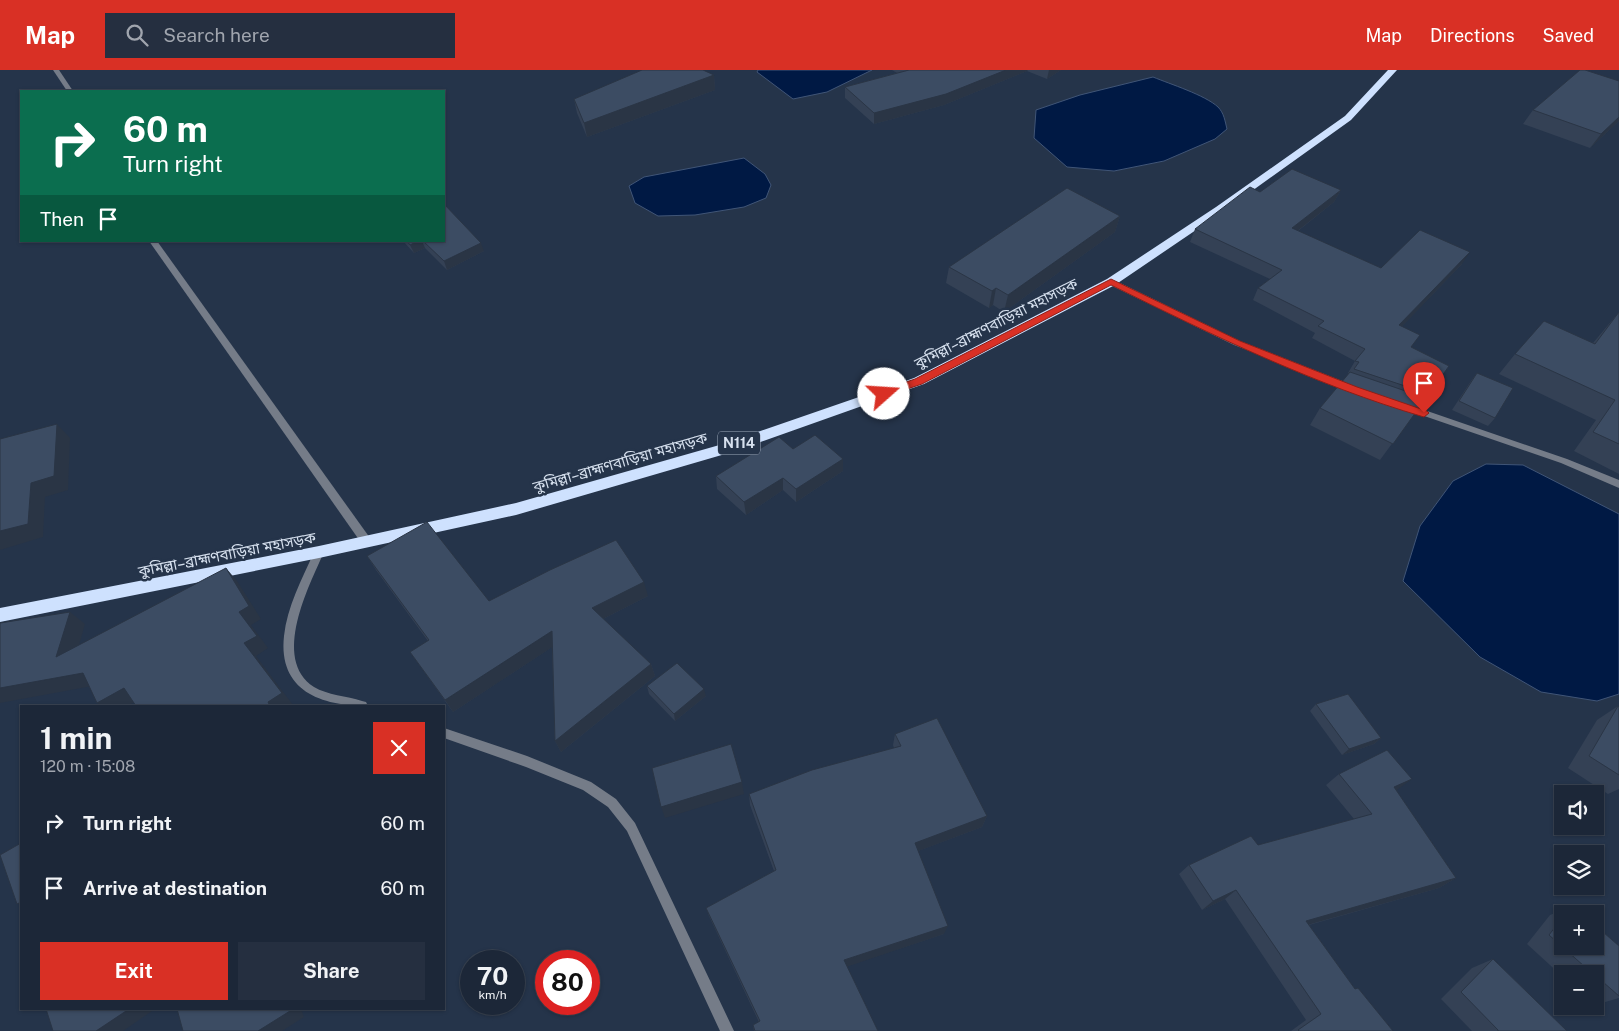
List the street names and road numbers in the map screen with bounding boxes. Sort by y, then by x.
street label: কুমিল্লা–ব্রাহ্মণবাড়িয়া মহাসড়ক [911,274,1082,373]
street label: কুমিল্লা–ব্রাহ্মণবাড়িয়া মহাসড়ক [530,429,710,496]
road number: N114 [718,432,760,454]
street label: কুমিল্লা–ব্রাহ্মণবাড়িয়া মহাসড়ক [136,528,318,581]

